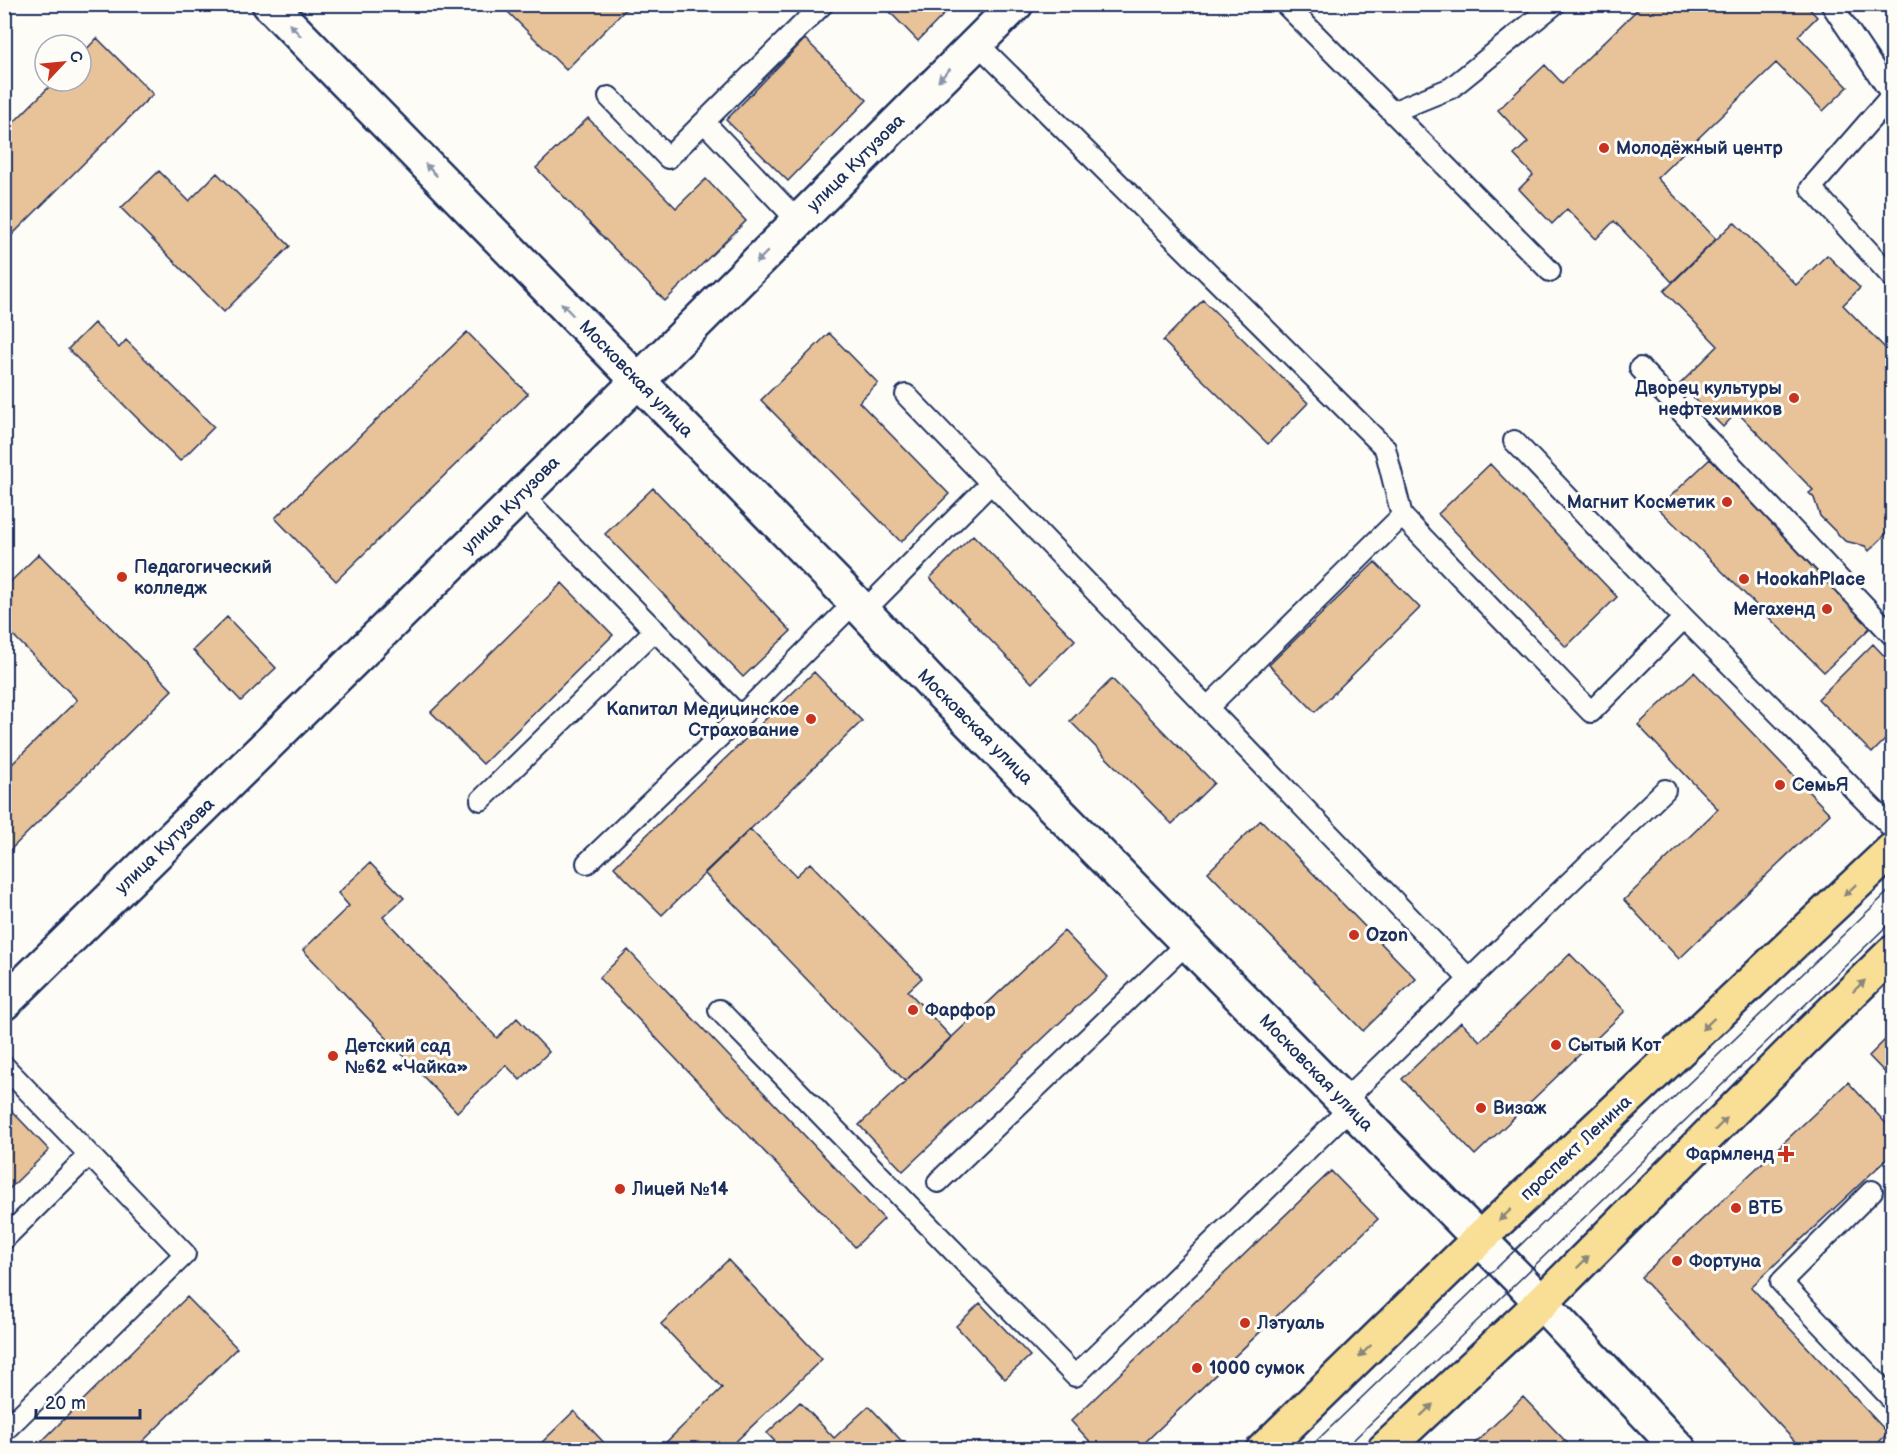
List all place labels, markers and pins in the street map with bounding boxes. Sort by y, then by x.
place label: Молодёжный центр [1616,138,1783,159]
marker: Молодёжный центр [1597,141,1611,155]
place label: Дворец культуры нефтехимиков [1635,378,1782,420]
marker: Дворец культуры нефтехимиков [1787,391,1801,405]
place label: Магнит Косметик [1567,492,1715,513]
marker: Магнит Косметик [1720,495,1734,509]
place label: Педагогический колледж [134,557,272,599]
place label: HookahPlace [1756,569,1865,590]
marker: Педагогический колледж [115,570,129,584]
marker: HookahPlace [1737,572,1751,586]
place label: Мегахенд [1733,599,1815,620]
marker: Мегахенд [1820,602,1834,616]
place label: Капитал Медицинское Страхование [606,699,799,741]
marker: Капитал Медицинское Страхование [804,712,818,726]
place label: СемьЯ [1792,775,1849,796]
marker: СемьЯ [1773,778,1787,792]
place label: Ozon [1366,925,1408,946]
marker: Ozon [1347,928,1361,942]
place label: Фарфор [925,1000,996,1021]
marker: Фарфор [906,1003,920,1017]
place label: Сытый Кот [1568,1035,1662,1056]
place label: Детский сад №62 «Чайка» [345,1036,468,1078]
marker: Сытый Кот [1549,1038,1563,1052]
marker: Детский сад №62 «Чайка» [326,1049,340,1063]
place label: Визаж [1493,1098,1547,1119]
marker: Визаж [1474,1101,1488,1115]
place label: Фармленд [1686,1144,1774,1165]
marker: Фармленд [1779,1147,1793,1161]
place label: Лицей №14 [631,1179,729,1200]
marker: Лицей №14 [613,1182,627,1196]
place label: ВТБ [1748,1198,1783,1219]
marker: ВТБ [1729,1201,1743,1215]
place label: Фортуна [1689,1251,1762,1272]
marker: Фортуна [1670,1254,1684,1268]
place label: Лэтуаль [1256,1313,1325,1334]
marker: Лэтуаль [1238,1316,1252,1330]
place label: 1000 сумок [1209,1358,1305,1379]
marker: 1000 сумок [1190,1361,1204,1375]

